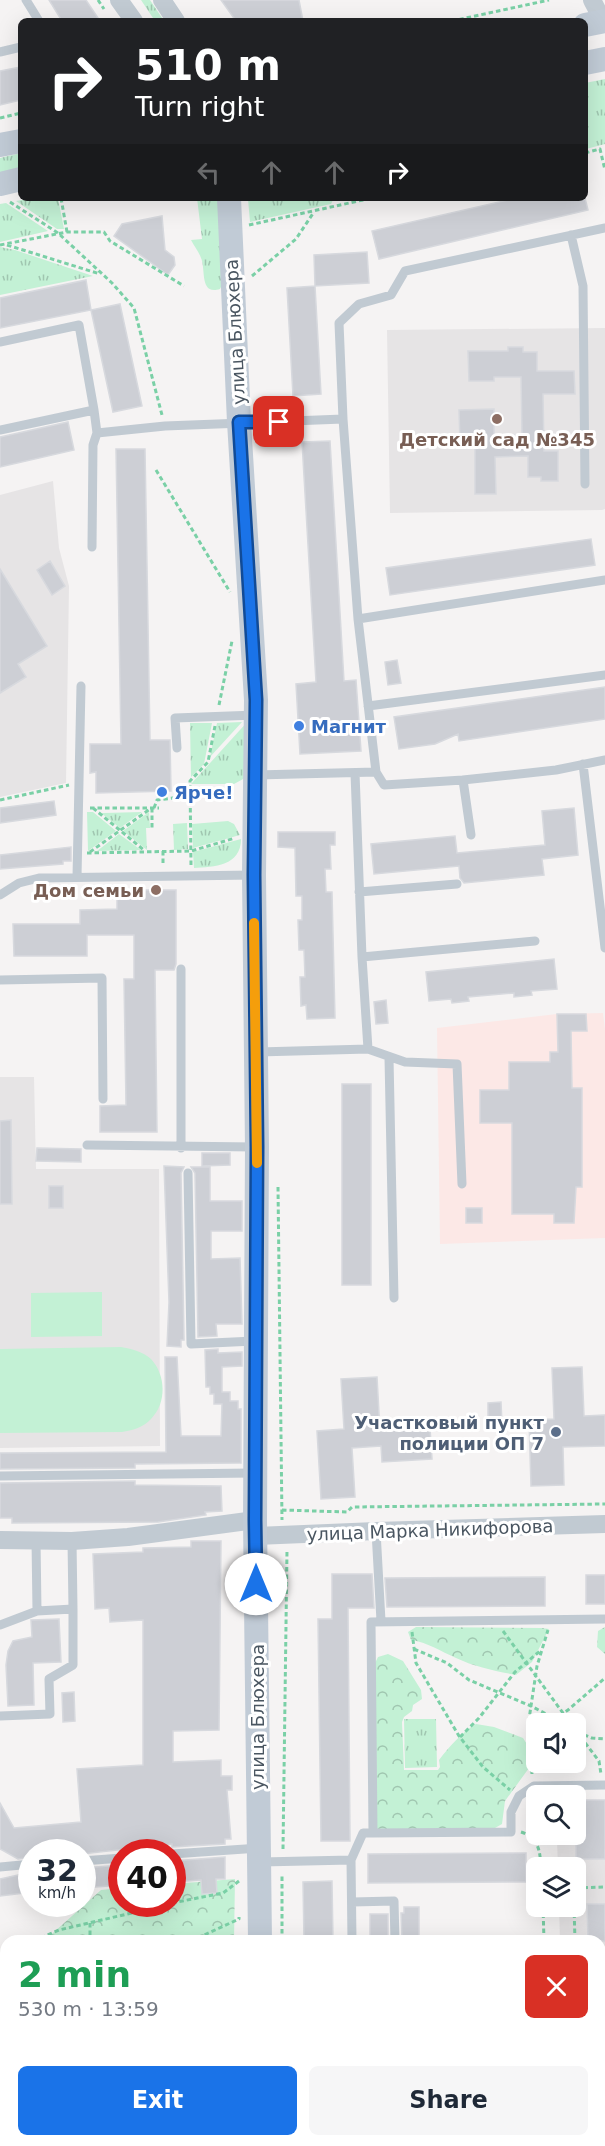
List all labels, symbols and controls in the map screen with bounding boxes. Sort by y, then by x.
text: 510 m [135,41,281,90]
icon: right [36,42,114,120]
text: Turn right [135,91,264,122]
icon: left [192,156,225,189]
icon: ahead [255,156,288,189]
icon: ahead [318,156,351,189]
icon: right [381,156,414,189]
street label: улица Блюхера [221,259,249,405]
pin [253,396,304,447]
icon: arrive [262,405,295,438]
marker: Детский сад №345 [490,412,504,426]
place label: Детский сад №345 [399,429,595,450]
place label: Магнит [311,716,387,737]
marker: Магнит [292,719,306,733]
place label: Ярче! [174,782,234,803]
marker: Ярче! [155,785,169,799]
place label: Дом семьи [33,880,144,901]
marker: Дом семьи [149,883,163,897]
place label: Участковый пункт полиции ОП 7 [354,1412,545,1454]
marker: Участковый пункт полиции ОП 7 [549,1425,563,1439]
street label: улица Марка Никифорова [306,1515,554,1545]
position arrow [224,1552,288,1616]
street label: улица Блюхера [247,1644,268,1790]
map controls [526,1713,586,1917]
button: sound [526,1713,586,1773]
button: search [526,1785,586,1845]
speed limit sign: 40 [108,1839,186,1917]
text: 32 [36,1853,78,1888]
button: layers [526,1857,586,1917]
text: km/h [38,1884,76,1902]
text: 2 min [18,1954,131,1995]
button: close [525,1955,588,2018]
text: 530 m · 13:59 [18,1997,159,2021]
button: Exit [18,2066,297,2135]
button: Share [309,2066,588,2135]

